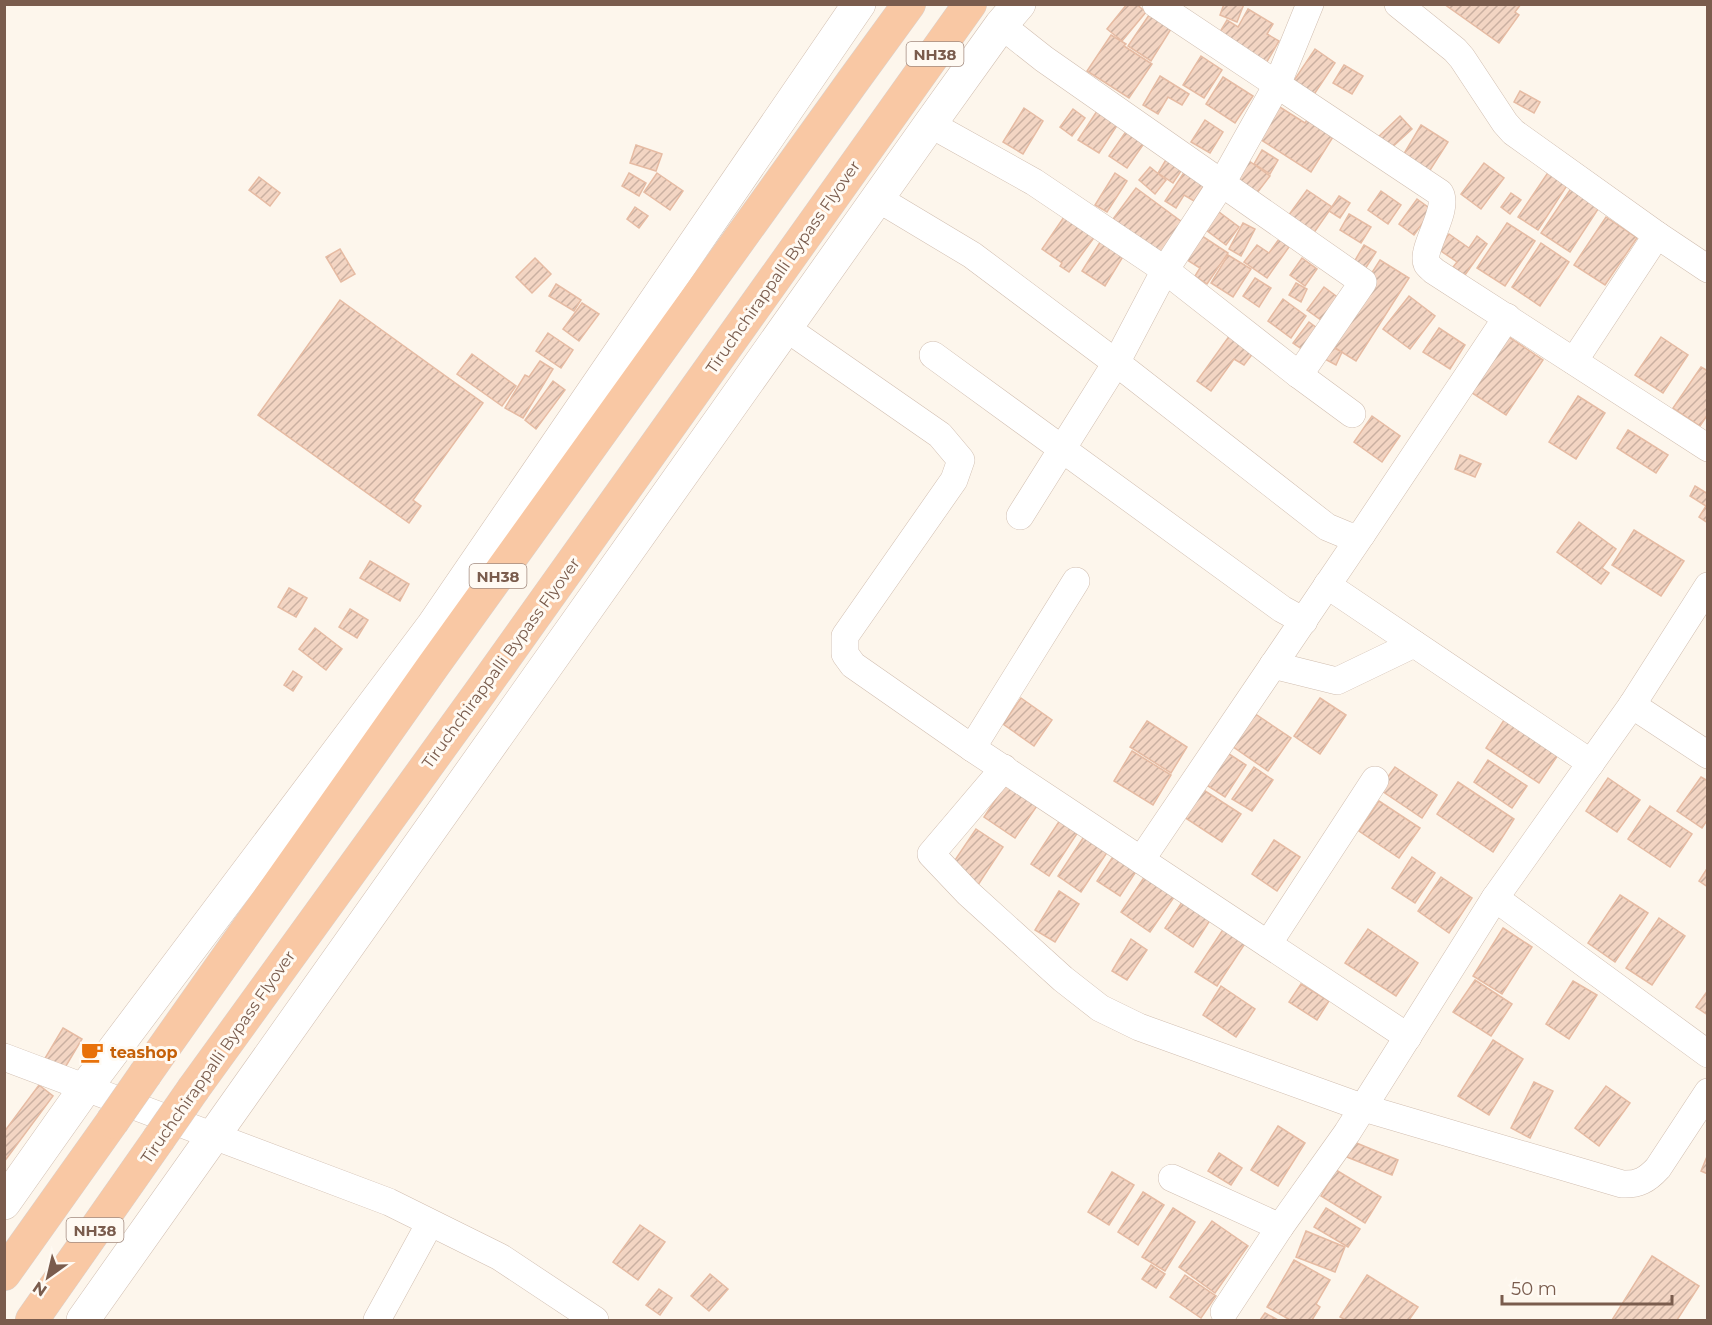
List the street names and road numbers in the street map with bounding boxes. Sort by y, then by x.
road number: NH38 [906,42,964,66]
street label: Tiruchchirappalli Bypass Flyover [702,157,864,377]
street label: Tiruchchirappalli Bypass Flyover [418,554,584,772]
road number: NH38 [470,564,526,588]
street label: Tiruchchirappalli Bypass Flyover [137,947,299,1167]
road number: NH38 [66,1218,124,1242]

